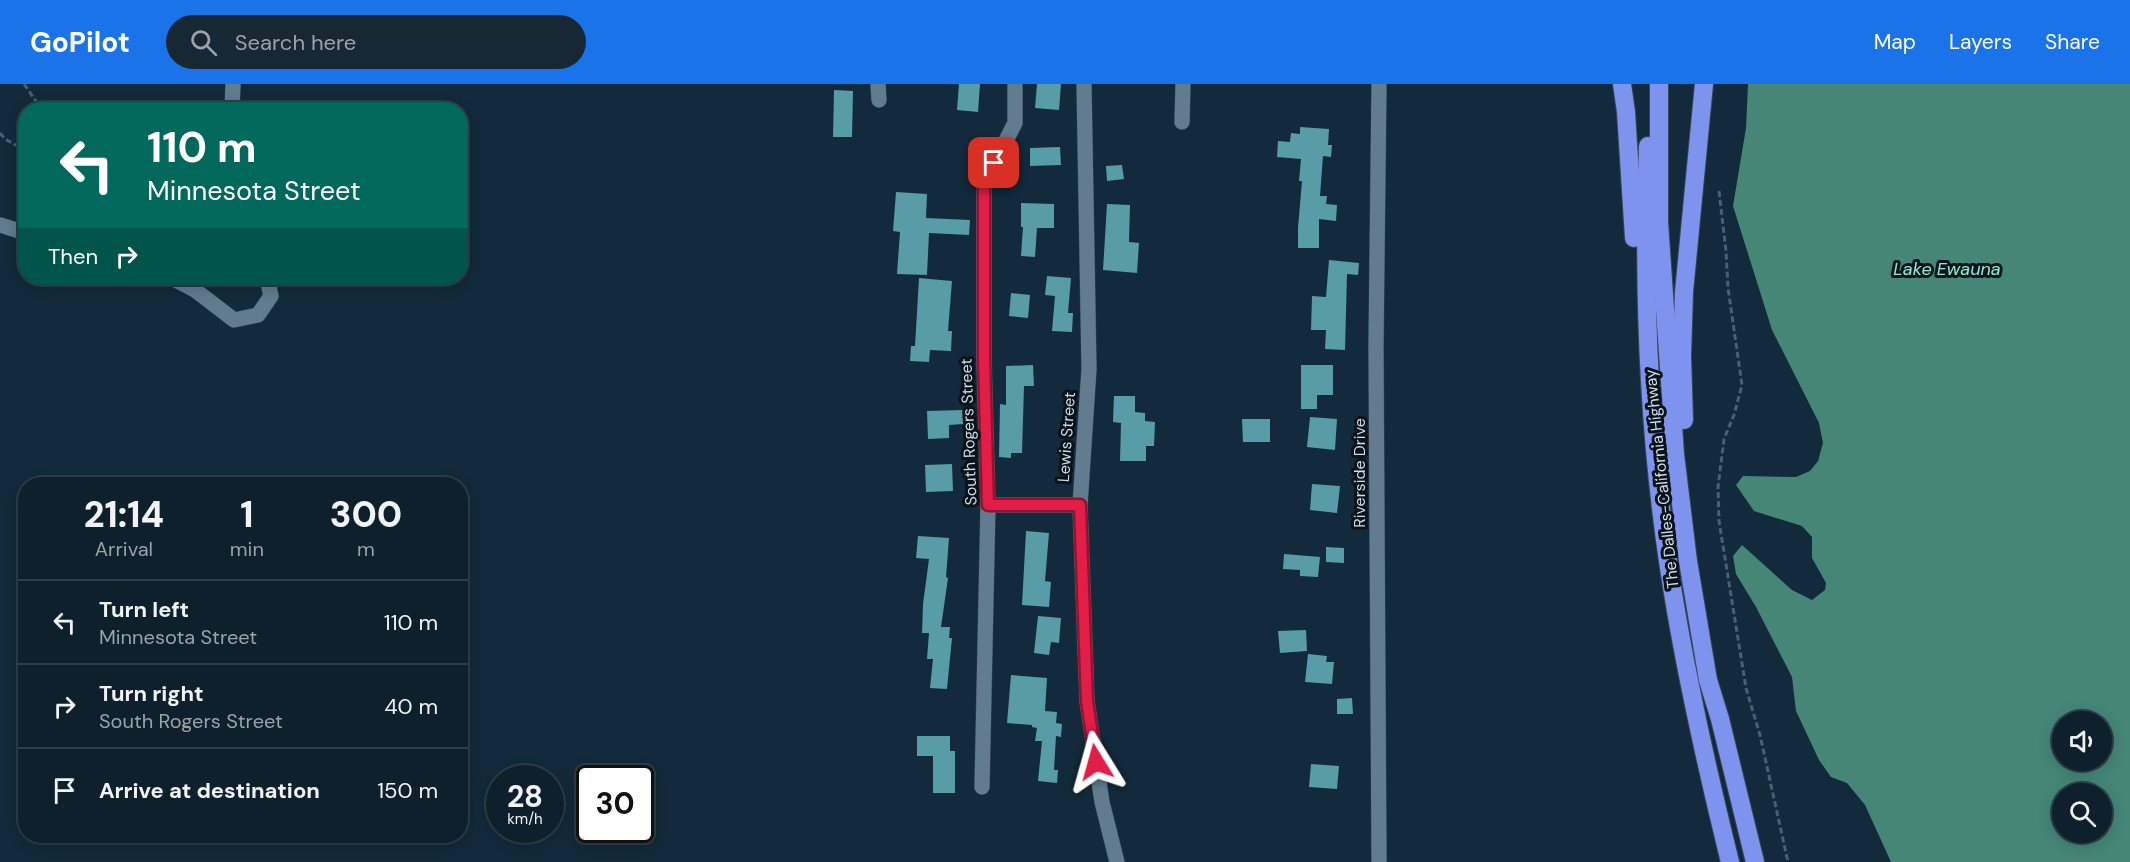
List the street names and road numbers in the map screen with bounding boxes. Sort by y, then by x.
street label: South Rogers Street [955,358,982,506]
street label: The Dalles-California Highway [1640,368,1683,590]
street label: Lewis Street [1053,391,1080,483]
street label: Riverside Drive [1349,418,1370,528]

